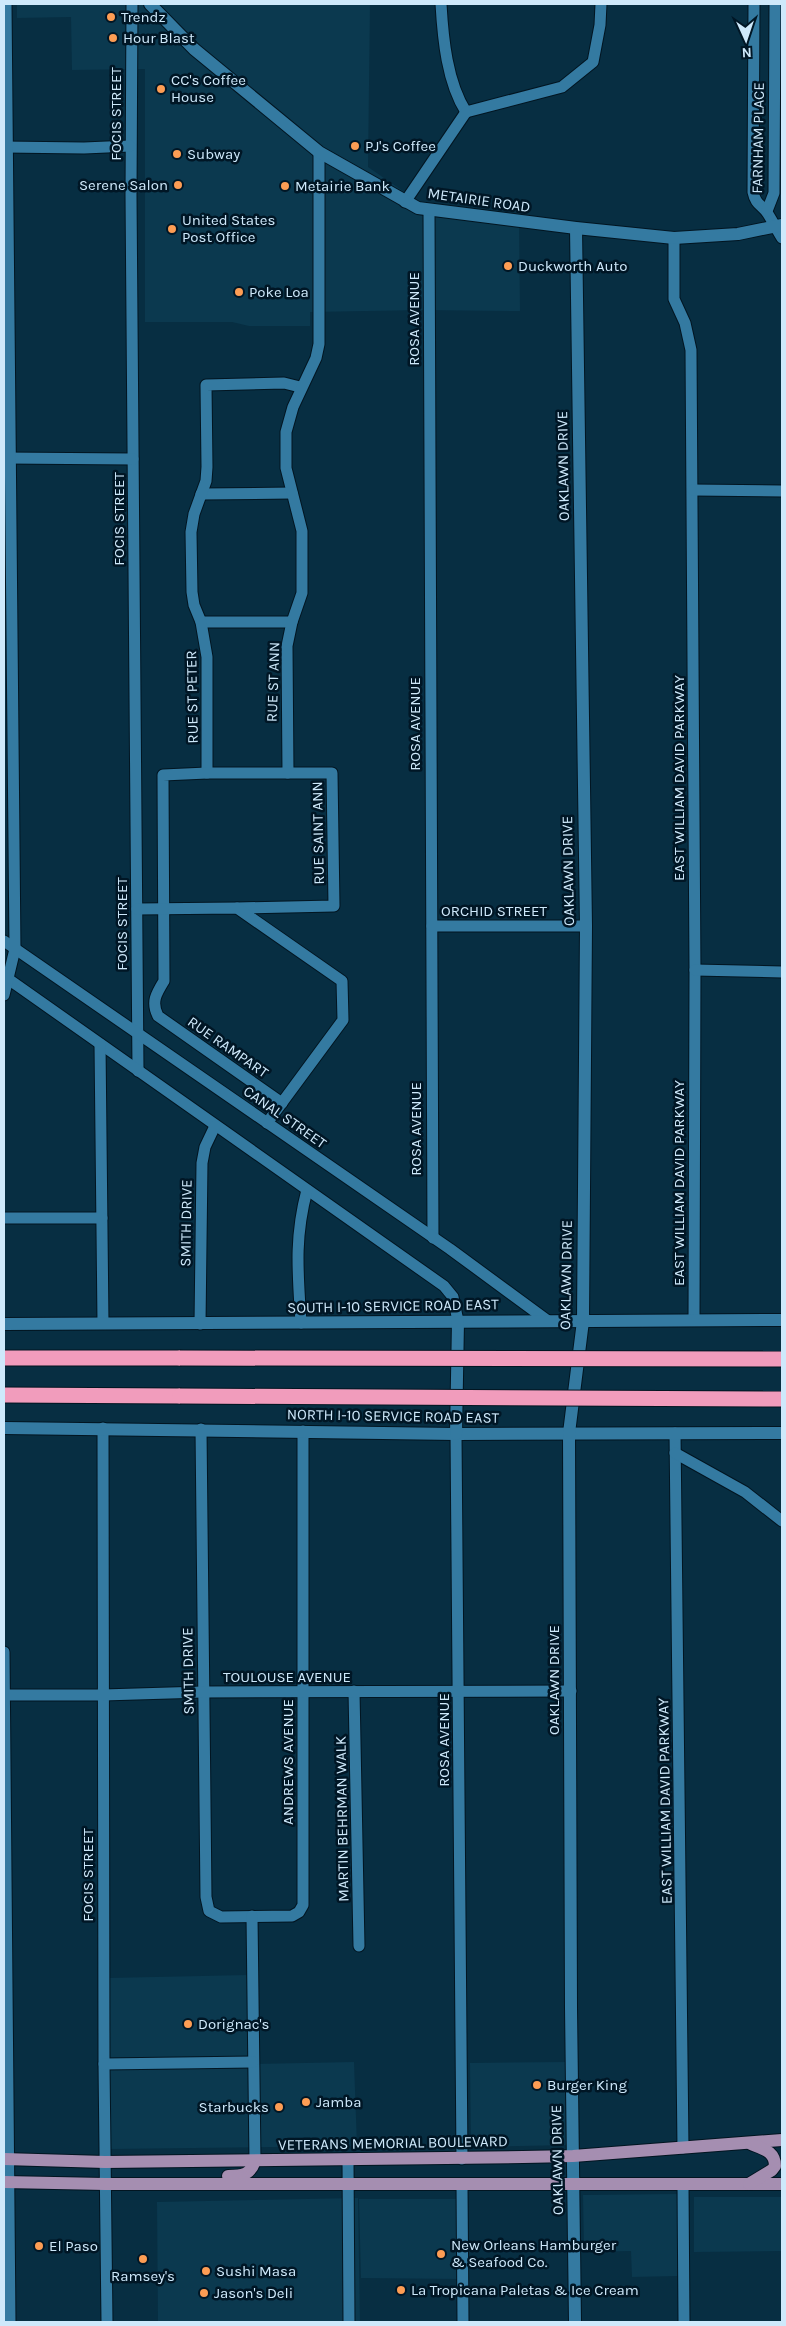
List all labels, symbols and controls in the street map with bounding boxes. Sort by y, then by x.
place label: Trendz [121,8,166,26]
marker: Trendz [105,11,117,23]
north arrow [721,15,771,65]
place label: Hour Blast [123,29,195,47]
marker: Hour Blast [107,32,119,44]
text: N [741,44,752,61]
street label: FOCIS STREET [107,67,125,161]
place label: CC's Coffee House [171,71,246,106]
street label: FARNHAM PLACE [748,82,768,194]
marker: CC's Coffee House [155,83,167,95]
place label: PJ's Coffee [365,137,436,155]
marker: PJ's Coffee [349,140,361,152]
place label: Subway [187,145,240,163]
marker: Subway [171,148,183,160]
place label: Serene Salon [79,176,168,194]
place label: Metairie Bank [295,177,390,195]
marker: Serene Salon [172,179,184,191]
marker: Metairie Bank [279,180,291,192]
street label: METAIRIE ROAD [426,184,532,216]
place label: United States Post Office [182,211,275,246]
marker: United States Post Office [166,223,178,235]
place label: Duckworth Auto [518,257,627,275]
marker: Duckworth Auto [502,260,514,272]
street label: ROSA AVENUE [405,272,423,366]
place label: Poke Loa [249,283,309,301]
marker: Poke Loa [233,286,245,298]
street label: OAKLAWN DRIVE [553,411,573,521]
street label: FOCIS STREET [110,472,128,566]
street label: RUE ST ANN [263,642,283,722]
street label: RUE ST PETER [182,650,202,744]
street label: EAST WILLIAM DAVID PARKWAY [670,674,688,881]
street label: ROSA AVENUE [406,677,424,771]
street label: RUE SAINT ANN [308,781,328,885]
street label: OAKLAWN DRIVE [558,816,578,926]
street label: FOCIS STREET [113,877,131,971]
street label: ORCHID STREET [441,902,547,920]
street label: RUE RAMPART [184,1013,272,1082]
street label: EAST WILLIAM DAVID PARKWAY [670,1079,688,1286]
street label: CANAL STREET [240,1082,330,1153]
street label: ROSA AVENUE [407,1082,425,1176]
street label: SMITH DRIVE [176,1179,196,1267]
street label: OAKLAWN DRIVE [556,1220,576,1330]
street label: SOUTH I-10 SERVICE ROAD EAST [287,1295,499,1317]
street label: NORTH I-10 SERVICE ROAD EAST [287,1405,500,1427]
street label: OAKLAWN DRIVE [545,1625,563,1735]
street label: SMITH DRIVE [178,1627,198,1715]
street label: TOULOUSE AVENUE [223,1668,351,1686]
street label: ROSA AVENUE [435,1693,453,1787]
street label: EAST WILLIAM DAVID PARKWAY [654,1697,676,1904]
street label: ANDREWS AVENUE [279,1699,297,1825]
street label: MARTIN BEHRMAN WALK [332,1736,352,1902]
street label: FOCIS STREET [79,1828,97,1922]
place label: Dorignac's [198,2015,269,2033]
marker: Dorignac's [182,2018,194,2030]
place label: Burger King [547,2076,627,2094]
marker: Burger King [531,2079,543,2091]
place label: Jamba [316,2093,362,2111]
marker: Jamba [300,2096,312,2108]
place label: Starbucks [199,2098,269,2116]
marker: Starbucks [273,2101,285,2113]
street label: OAKLAWN DRIVE [547,2105,567,2215]
street label: VETERANS MEMORIAL BOULEVARD [278,2132,508,2154]
place label: New Orleans Hamburger & Seafood Co. [451,2236,617,2271]
place label: El Paso [49,2237,98,2255]
marker: El Paso [33,2240,45,2252]
marker: New Orleans Hamburger & Seafood Co. [435,2248,447,2260]
marker: Ramsey's [137,2253,149,2265]
place label: Sushi Masa [216,2262,296,2280]
marker: Sushi Masa [200,2265,212,2277]
place label: Ramsey's [111,2267,175,2285]
place label: La Tropicana Paletas & Ice Cream [411,2281,639,2299]
place label: Jason's Deli [214,2284,293,2302]
marker: La Tropicana Paletas & Ice Cream [395,2284,407,2296]
marker: Jason's Deli [198,2287,210,2299]

